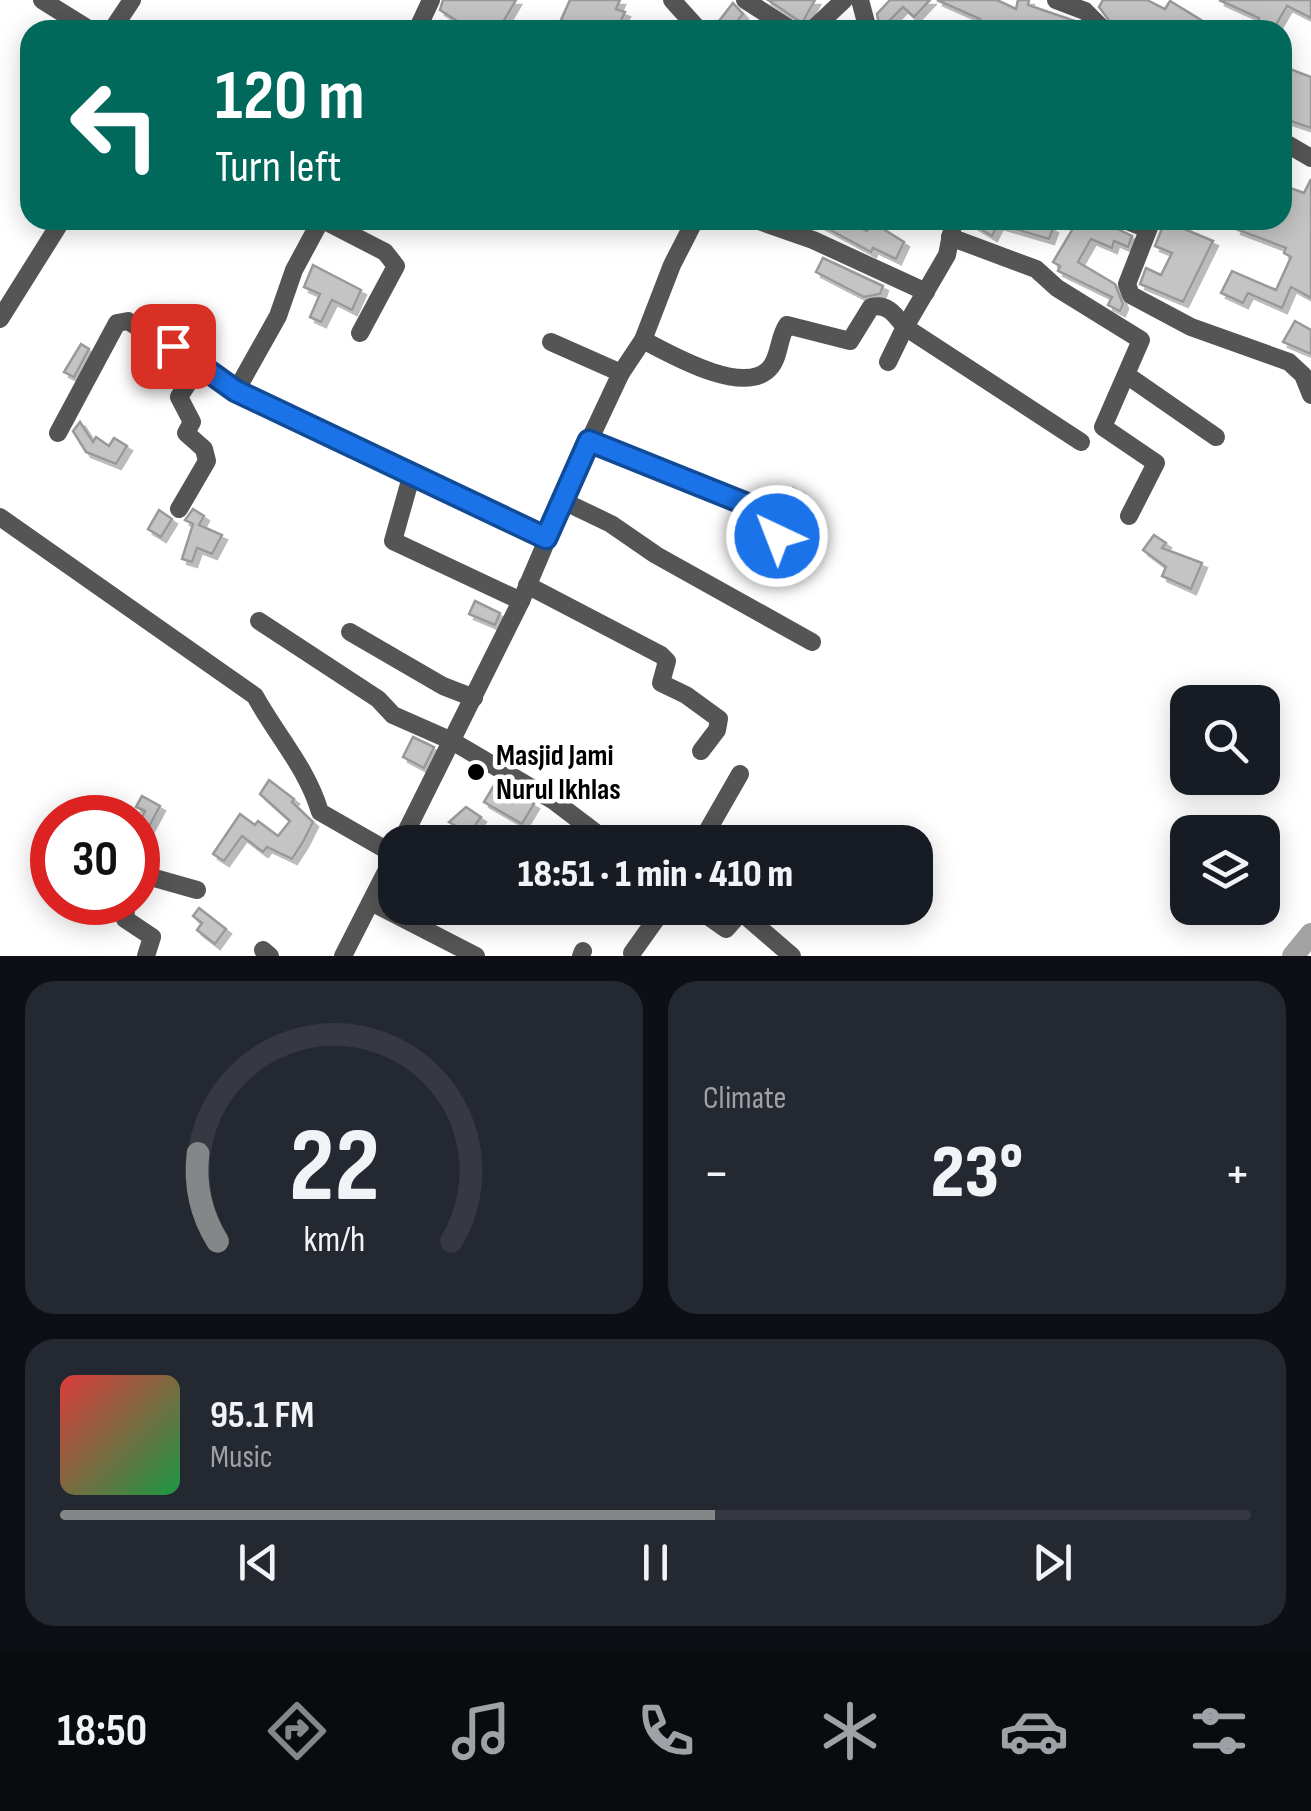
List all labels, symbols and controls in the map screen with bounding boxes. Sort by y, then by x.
text: 120 m [215,55,365,139]
icon: left [50,60,180,190]
text: Turn left [215,140,341,195]
pin [131,304,216,389]
icon: arrive [146,319,201,374]
position arrow [725,484,829,588]
map controls [1170,685,1280,925]
button: search [1170,685,1280,795]
place label: Masjid Jami Nurul Ikhlas [496,738,621,808]
marker: Masjid Jami Nurul Ikhlas [465,761,487,783]
speed limit sign: 30 [30,795,160,925]
button: layers [1170,815,1280,925]
text: 18:51 · 1 min · 410 m [518,852,793,897]
text: Climate [703,1079,786,1118]
text: 22 [288,1105,380,1230]
text: 23° [931,1128,1023,1219]
text: − [703,1141,730,1208]
text: + [1224,1141,1251,1208]
text: km/h [303,1219,365,1262]
text: 95.1 FM [210,1393,314,1438]
text: Music [210,1438,273,1477]
icon: previous [231,1535,286,1590]
icon: pause [628,1535,683,1590]
icon: next [1025,1535,1080,1590]
icon: directions [262,1696,332,1766]
icon: music [446,1696,516,1766]
icon: phone [631,1696,701,1766]
icon: climate [815,1696,885,1766]
icon: car [999,1696,1069,1766]
icon: filters [1184,1696,1254,1766]
text: 18:50 [57,1704,147,1759]

